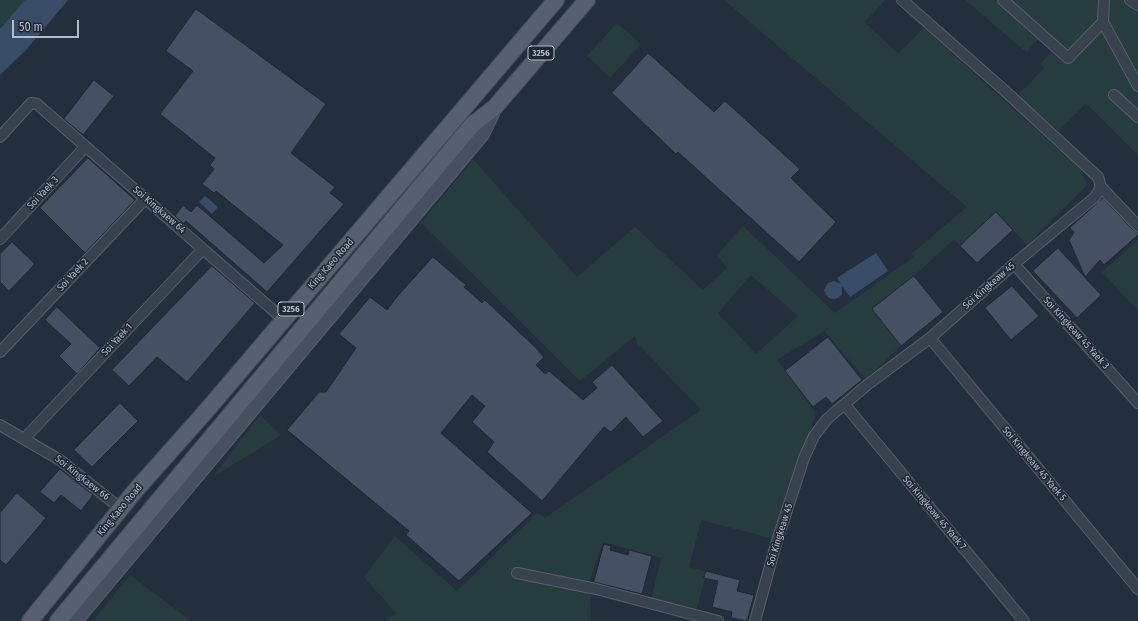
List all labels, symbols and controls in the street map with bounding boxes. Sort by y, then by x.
scale bar [14,12,81,38]
text: 50 m [19,20,43,34]
road number: 3256 [528,46,554,60]
street label: Soi Yaek 3 [25,174,61,212]
street label: Soi Kingkaew 64 [130,184,188,236]
street label: King Kaeo Road [306,236,356,292]
street label: Soi Yaek 2 [55,256,91,294]
street label: Soi Kingkeaw 45 [960,260,1018,312]
street label: Soi Kingkeaw 45 Yaek 3 [1040,294,1112,372]
road number: 3256 [278,302,304,316]
street label: Soi Yaek 1 [99,321,135,359]
street label: Soi Kingkeaw 45 Yaek 5 [999,424,1069,504]
street label: Soi Kingkaew 66 [52,453,112,503]
street label: Soi Kingkeaw 45 Yaek 7 [900,474,968,552]
street label: King Kaeo Road [95,482,145,538]
street label: Soi Kingkeaw 45 [765,502,795,568]

